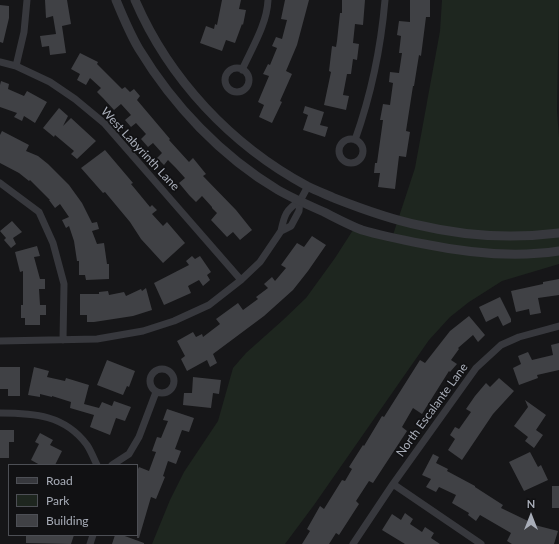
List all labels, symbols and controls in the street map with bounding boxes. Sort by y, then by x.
street label: West Labyrinth Lane [98,104,182,194]
street label: North Escalante Lane [393,360,471,460]
legend [8,464,138,536]
text: Road [46,473,73,488]
text: Park [46,493,69,508]
north arrow [511,496,551,536]
text: N [527,497,535,510]
text: Building [46,513,89,528]

